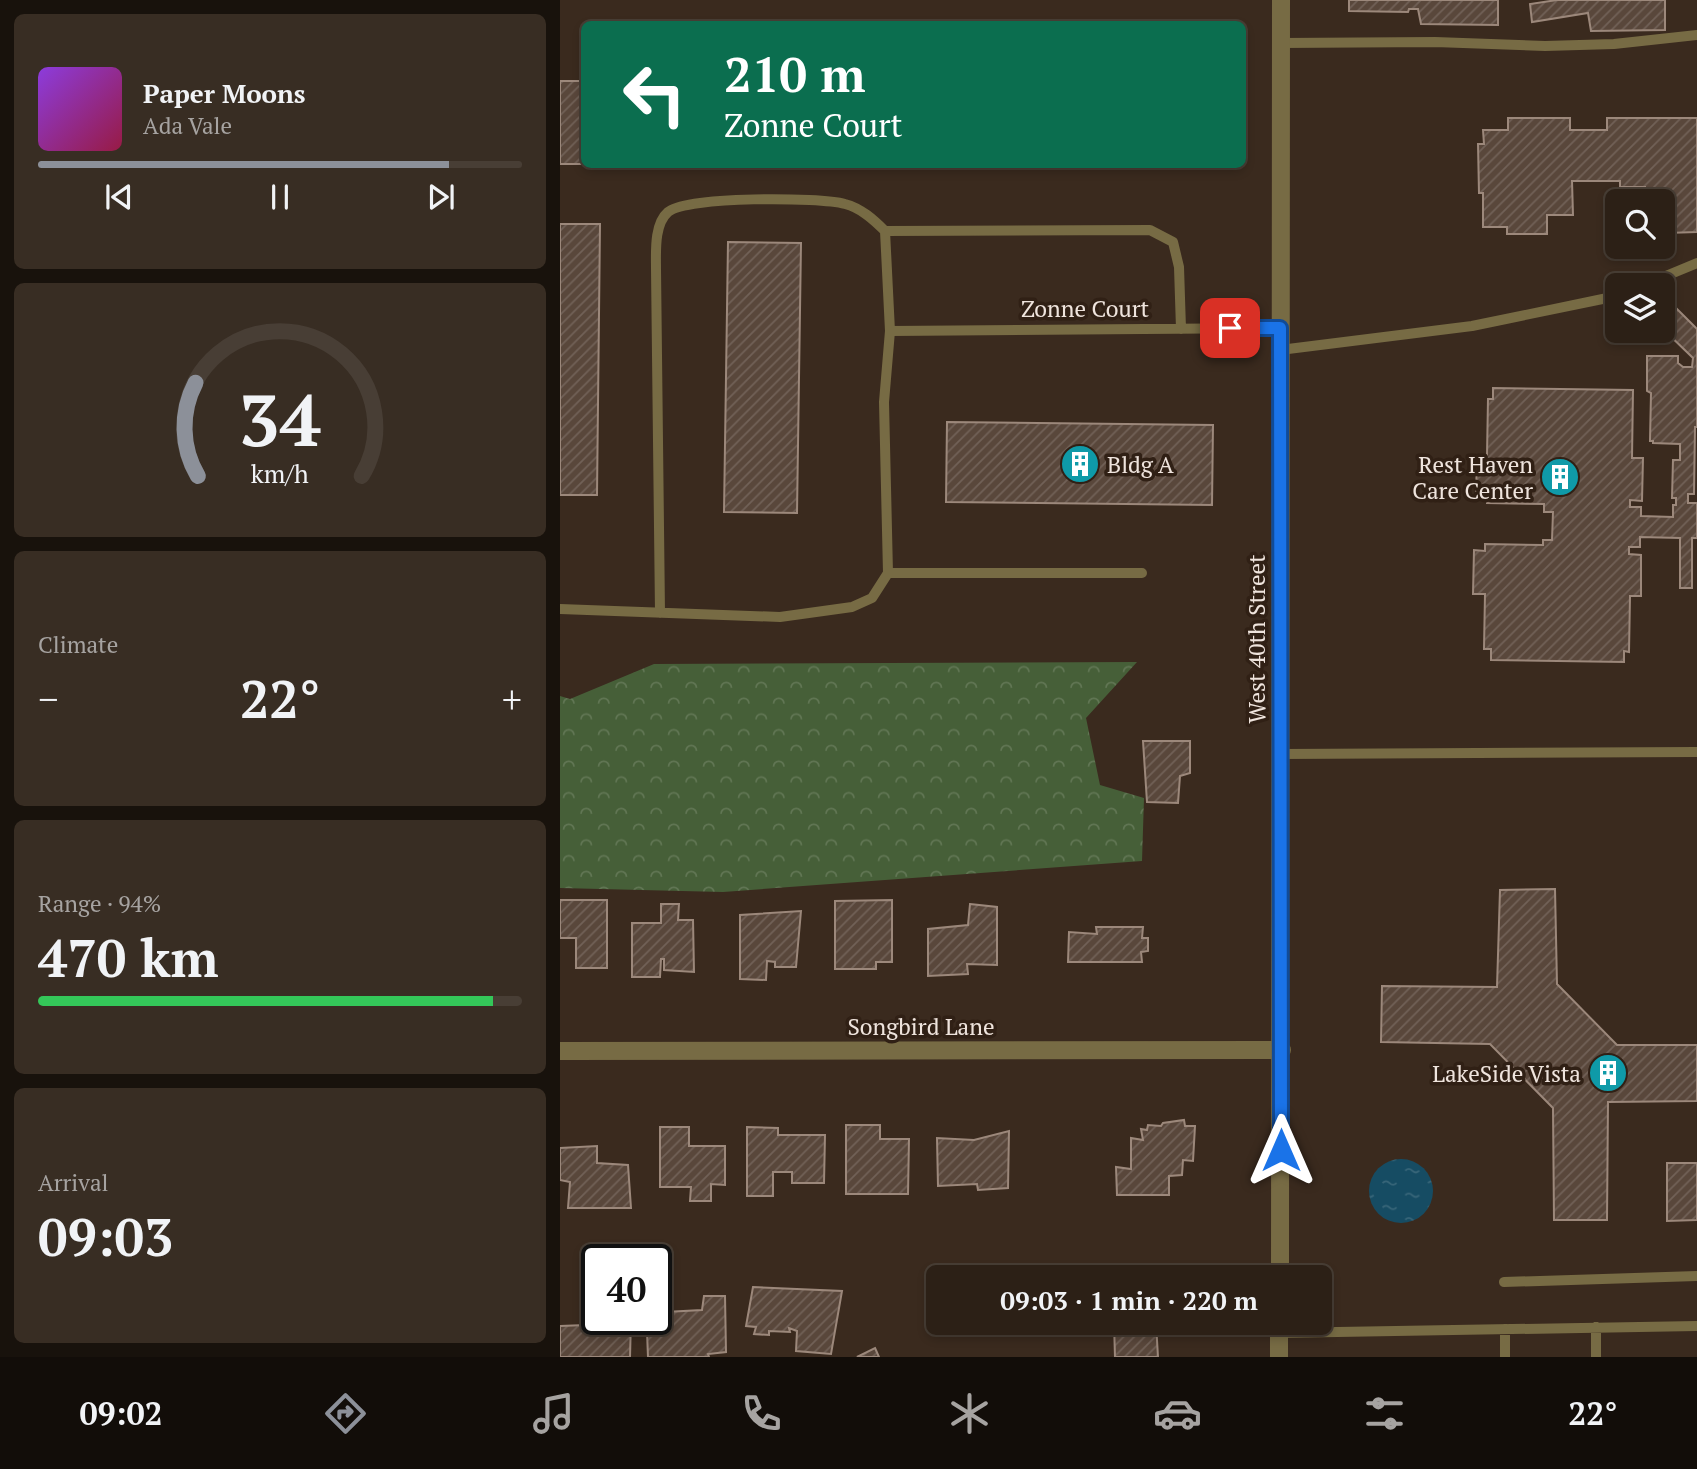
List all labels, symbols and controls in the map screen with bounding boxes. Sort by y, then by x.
text: 210 m [724,41,866,106]
icon: left [609,49,700,140]
text: Paper Moons [143,76,306,110]
text: Zonne Court [724,104,902,146]
text: Ada Vale [143,110,232,141]
icon: previous [100,178,138,216]
icon: pause [261,178,299,216]
icon: next [422,178,460,216]
map controls [1605,189,1675,343]
button: search [1605,189,1675,259]
button: layers [1605,273,1675,343]
street label: Zonne Court [1021,293,1150,324]
pin [1200,298,1260,358]
icon: arrive [1211,309,1249,347]
text: 34 [239,370,321,467]
building icon: Bldg A [1059,443,1101,485]
place label: Bldg A [1107,449,1174,480]
place label: Rest Haven Care Center [1412,449,1533,506]
building icon: Rest Haven Care Center [1539,456,1581,498]
text: km/h [251,457,309,490]
street label: West 40th Street [1241,554,1272,724]
text: Climate [38,629,118,660]
text: 22° [240,664,320,733]
text: − [38,674,58,724]
text: + [502,674,522,724]
text: Range · 94% [38,888,161,919]
text: 470 km [38,923,219,992]
street label: Songbird Lane [848,1011,994,1042]
building icon: LakeSide Vista [1587,1052,1629,1094]
place label: LakeSide Vista [1432,1058,1581,1089]
position arrow [1244,1113,1318,1187]
text: Arrival [38,1167,109,1198]
text: 09:03 [38,1202,173,1271]
speed limit sign: 40 [581,1244,672,1335]
text: 09:03 · 1 min · 220 m [1000,1283,1258,1317]
icon: directions [321,1389,370,1438]
icon: music [529,1389,578,1438]
icon: phone [737,1389,786,1438]
icon: climate [945,1389,994,1438]
icon: car [1153,1389,1202,1438]
icon: filters [1360,1389,1409,1438]
text: 09:02 [79,1392,163,1434]
text: 22° [1568,1392,1618,1434]

